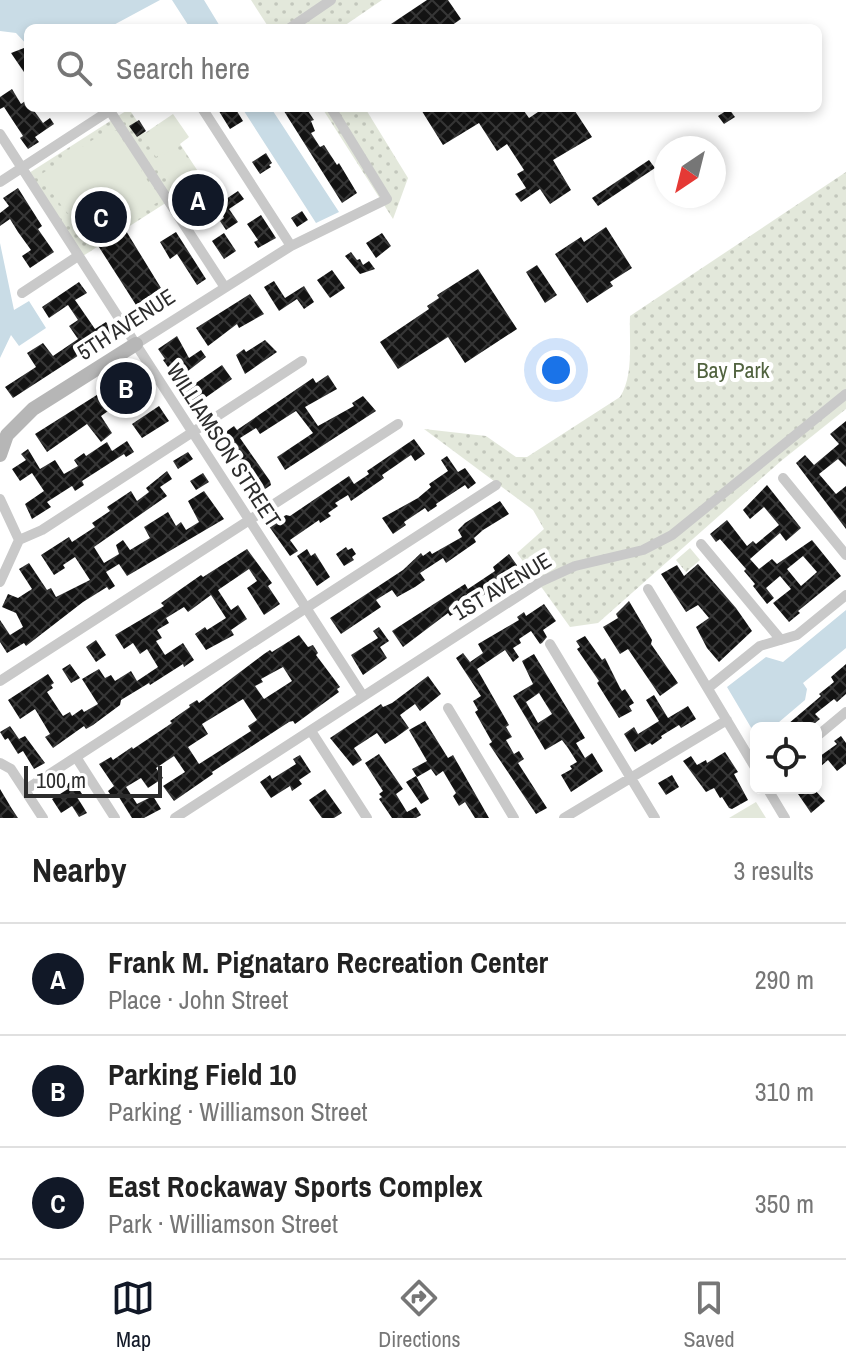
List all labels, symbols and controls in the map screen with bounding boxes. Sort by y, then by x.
search box [24,24,822,112]
icon: search [52,46,96,90]
text: Search here [116,48,250,88]
north arrow [654,136,726,208]
pin: A [172,170,224,230]
pin: C [75,187,127,247]
street label: 5TH AVENUE [71,281,181,367]
your location [536,350,576,390]
park label: Bay Park [696,355,771,385]
street label: WILLIAMSON STREET [160,357,288,533]
pin: B [100,358,152,418]
street label: 1ST AVENUE [447,545,557,627]
map controls [750,722,822,794]
button: locate [750,722,822,794]
scale bar [24,762,162,798]
text: 100 m [36,765,86,795]
text: Nearby [32,847,127,893]
text: 3 results [733,853,814,888]
text: Frank M. Pignataro Recreation Center [108,942,548,982]
text: A [50,962,66,997]
text: 290 m [755,962,814,997]
text: Place · John Street [108,982,288,1017]
text: Parking Field 10 [108,1054,297,1094]
text: B [50,1074,66,1109]
text: 310 m [755,1074,814,1109]
text: Parking · Williamson Street [108,1094,368,1129]
text: East Rockaway Sports Complex [108,1166,483,1206]
text: C [50,1186,66,1221]
text: 350 m [755,1186,814,1221]
text: Park · Williamson Street [108,1206,338,1241]
tab: Map [111,1276,155,1354]
tab: Directions [378,1276,461,1354]
tab: Saved [683,1276,735,1354]

